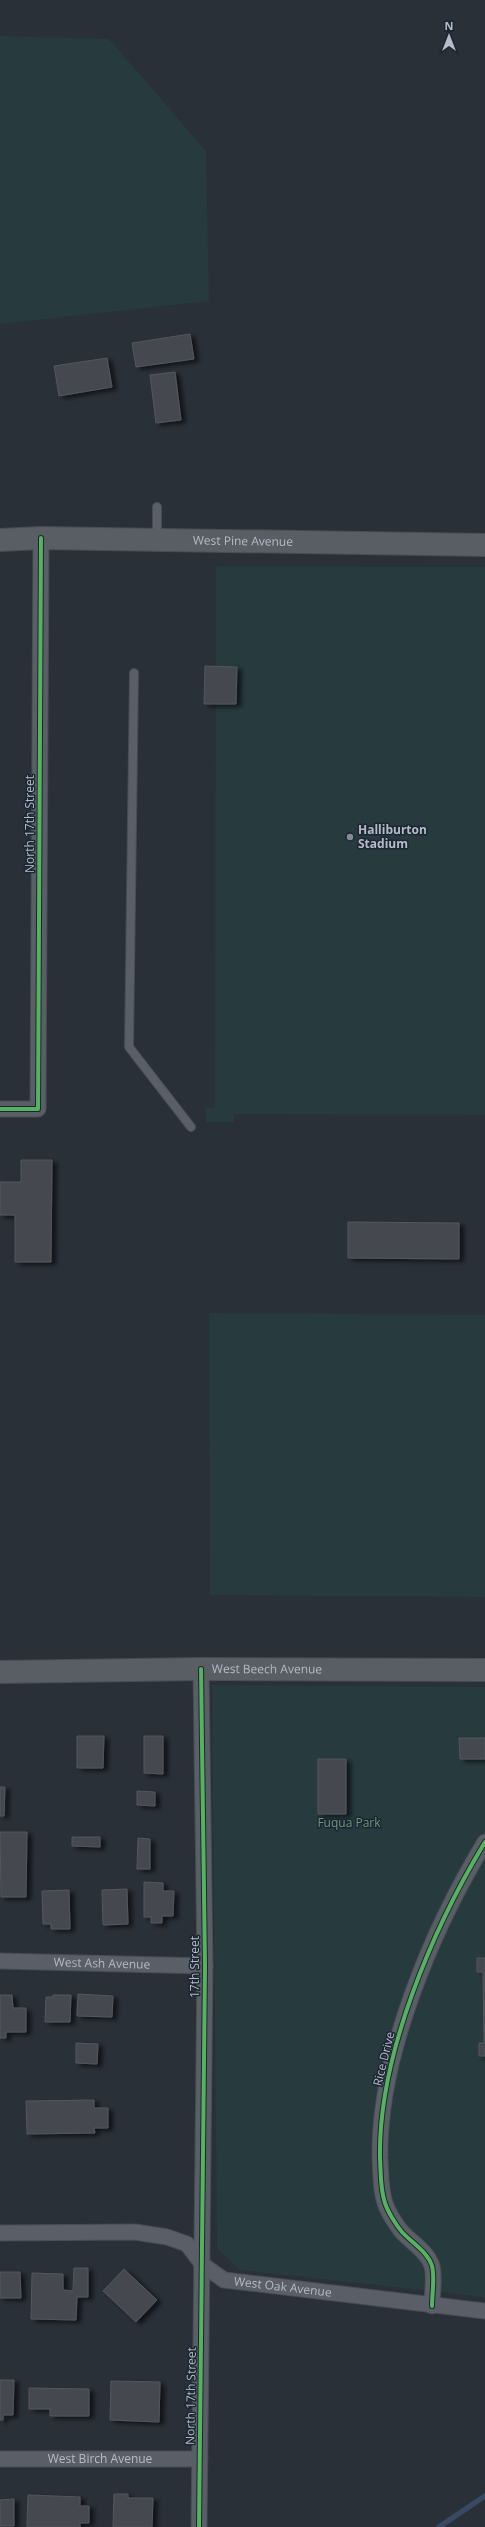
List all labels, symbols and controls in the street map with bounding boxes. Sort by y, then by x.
north arrow [429,16,469,56]
text: N [445,18,453,33]
street label: West Pine Avenue [193,531,293,550]
street label: North 17th Street [21,775,38,873]
place label: Halliburton Stadium [358,821,427,852]
marker: Halliburton Stadium [345,832,355,842]
street label: West Beech Avenue [212,1660,322,1677]
park label: Fuqua Park [317,1814,381,1831]
street label: 17th Street [186,1936,203,1998]
street label: West Ash Avenue [53,1953,151,1973]
street label: Rice Drive [369,2030,399,2088]
street label: West Oak Avenue [233,2272,333,2301]
street label: North 17th Street [181,2347,200,2445]
street label: West Birch Avenue [48,2450,153,2467]

